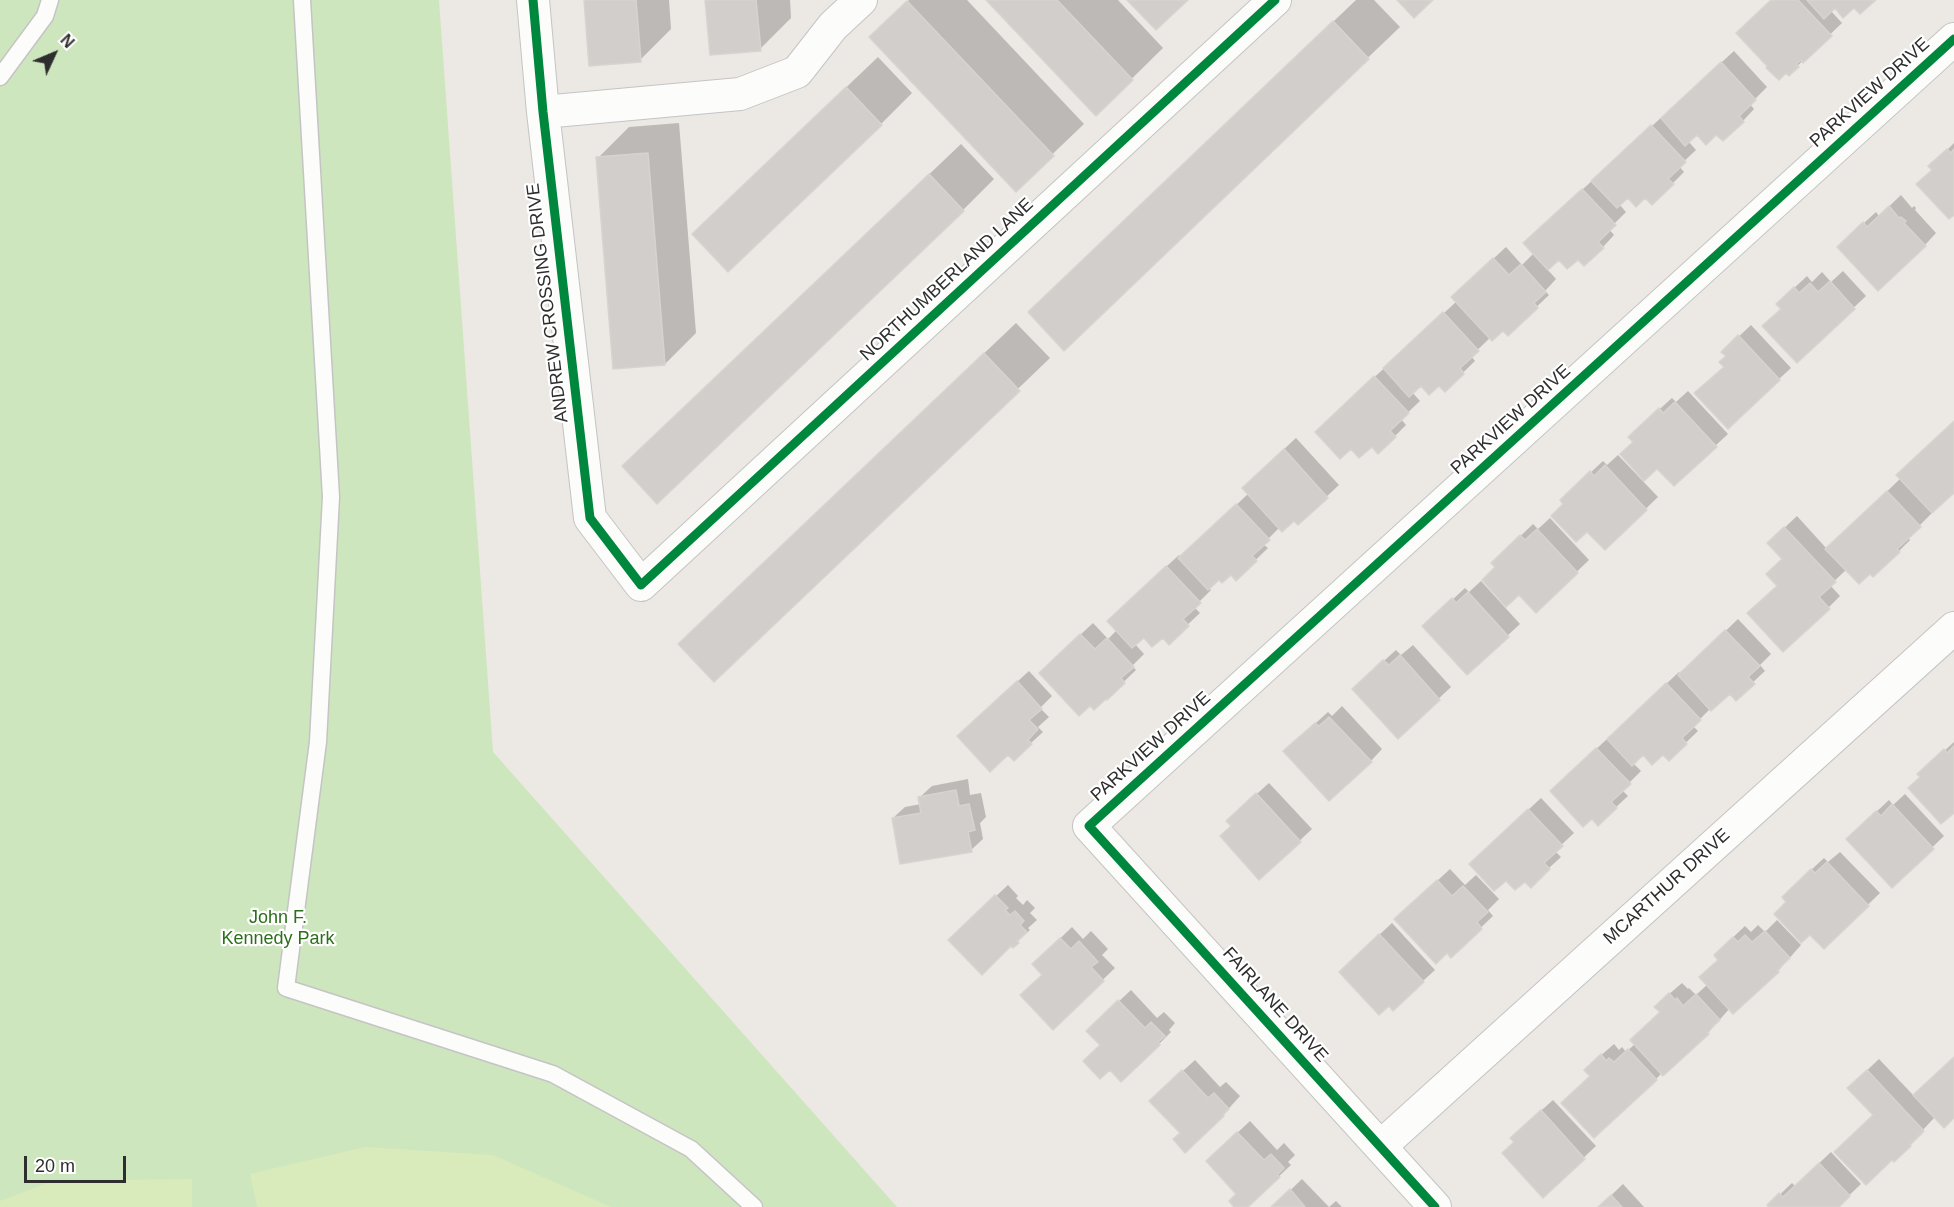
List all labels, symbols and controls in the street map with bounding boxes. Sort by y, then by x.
north arrow [24,24,84,84]
text: N [57,31,77,51]
street label: PARKVIEW DRIVE [1806,34,1934,152]
street label: ANDREW CROSSING DRIVE [523,182,573,424]
street label: NORTHUMBERLAND LANE [856,194,1038,366]
street label: PARKVIEW DRIVE [1447,361,1575,479]
street label: PARKVIEW DRIVE [1087,688,1215,806]
street label: MCARTHUR DRIVE [1599,825,1735,949]
park label: John F. Kennedy Park [221,907,335,950]
street label: FAIRLANE DRIVE [1218,943,1332,1067]
scale bar [27,1144,129,1182]
text: 20 m [35,1156,75,1176]

